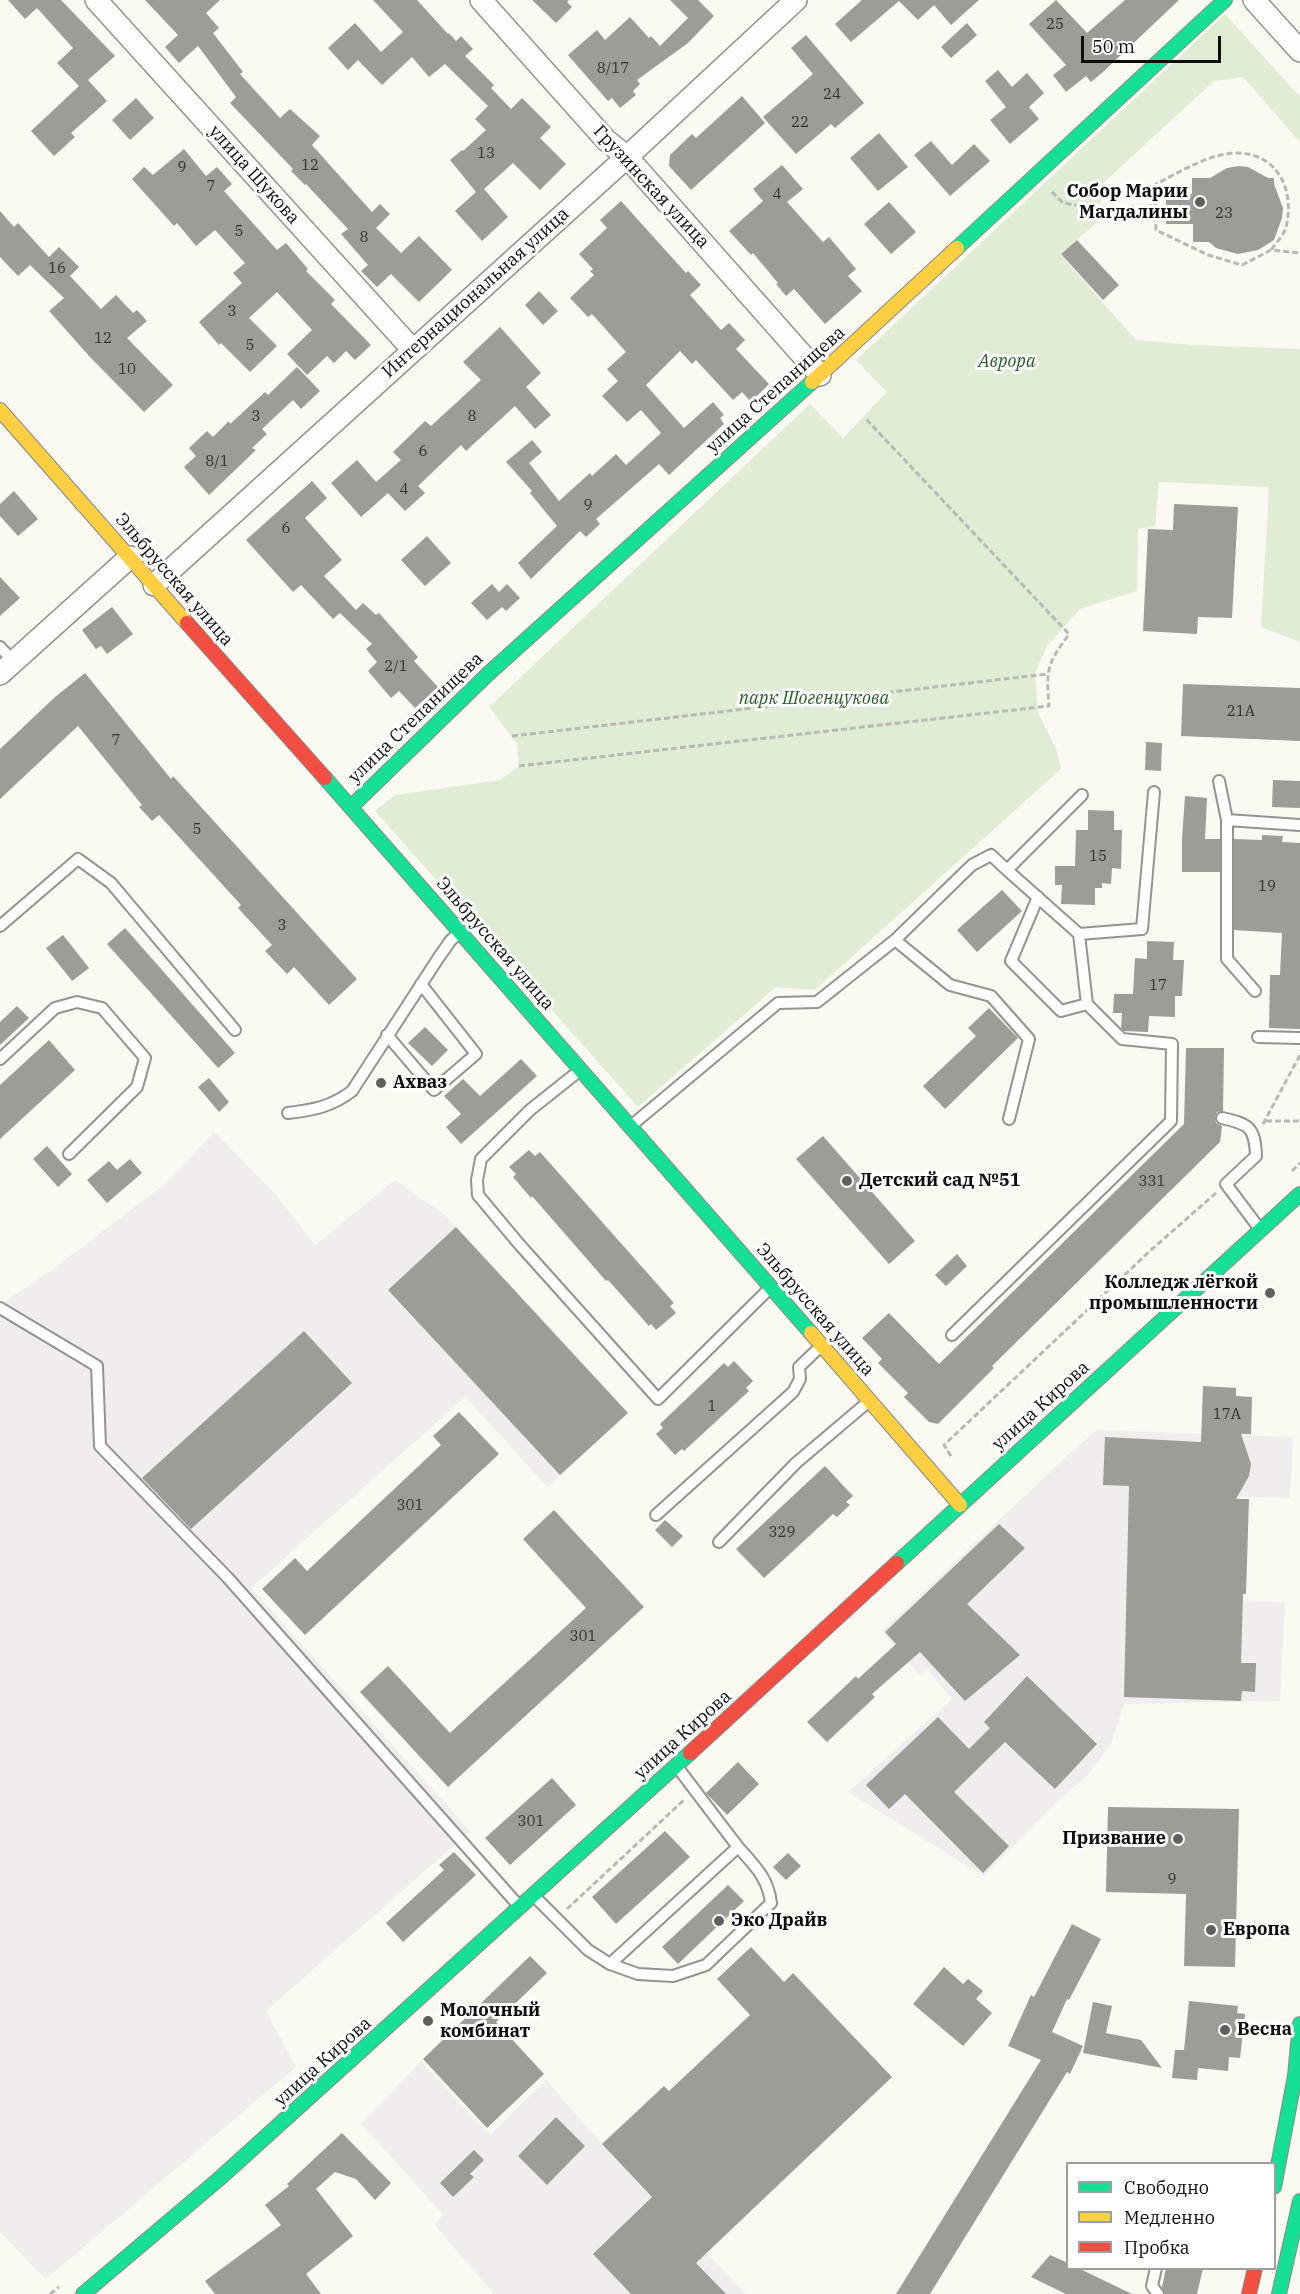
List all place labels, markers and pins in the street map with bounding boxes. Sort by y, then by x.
place label: Собор Марии Магдалины [1066,181,1188,224]
marker: Собор Марии Магдалины [1193,195,1207,209]
place label: Ахваз [393,1072,447,1094]
marker: Ахваз [374,1076,388,1090]
place label: Детский сад №51 [859,1170,1021,1192]
marker: Детский сад №51 [840,1174,854,1188]
place label: Колледж лёгкой промышленности [1089,1272,1258,1314]
marker: Колледж лёгкой промышленности [1263,1286,1277,1300]
place label: Призвание [1062,1828,1166,1850]
marker: Призвание [1171,1832,1185,1846]
place label: Эко Драйв [731,1910,827,1932]
marker: Эко Драйв [712,1914,726,1928]
place label: Европа [1223,1919,1290,1941]
marker: Европа [1204,1923,1218,1937]
place label: Молочный комбинат [440,2000,540,2042]
marker: Молочный комбинат [421,2014,435,2028]
place label: Весна [1237,2019,1292,2041]
marker: Весна [1218,2023,1232,2037]

